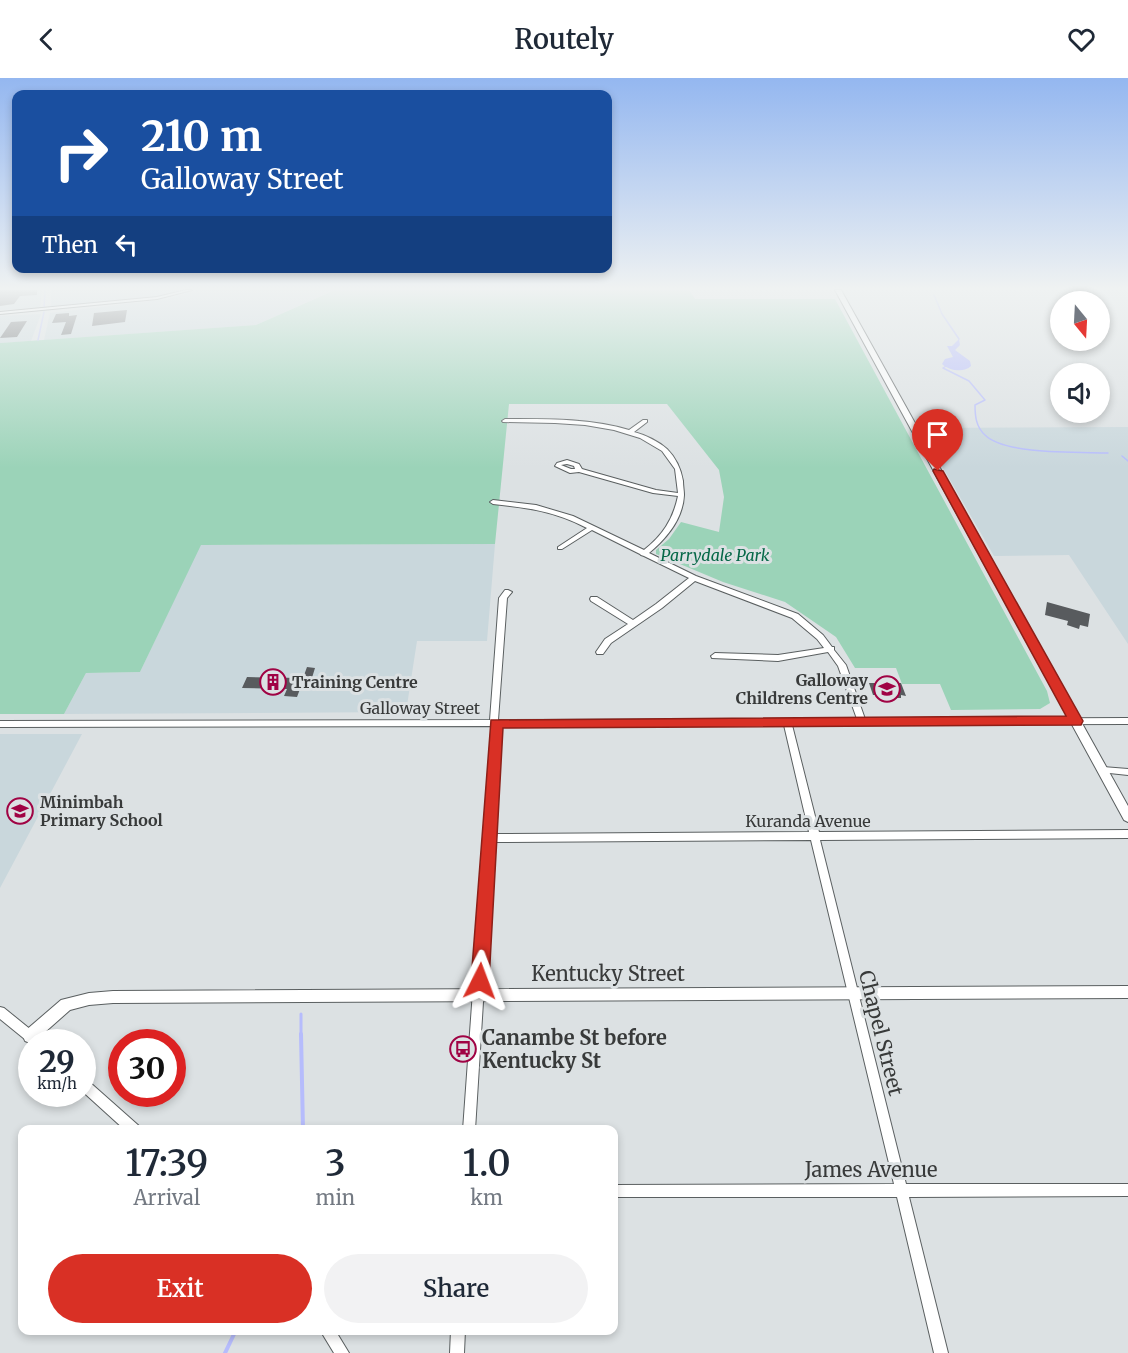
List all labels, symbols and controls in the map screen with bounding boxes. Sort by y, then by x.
text: Routely [514,22,614,56]
icon: back [30,23,63,56]
icon: heart [1065,23,1098,56]
text: 210 m [141,110,262,162]
icon: right [42,114,120,192]
text: Galloway Street [141,162,344,196]
icon: left [110,228,143,261]
text: Then [42,231,98,259]
north arrow [1050,291,1110,351]
map controls [1050,291,1110,423]
button: sound [1050,363,1110,423]
pin [912,409,963,471]
icon: arrive [921,418,954,451]
park label: Parrydale Park [661,545,770,565]
building icon: Training Centre [258,667,288,697]
place label: Galloway Childrens Centre [736,670,869,708]
place label: Training Centre [292,672,418,692]
school or university icon: Galloway Childrens Centre [872,674,902,704]
street label: Galloway Street [360,698,481,718]
place label: Minimbah Primary School [40,792,163,830]
school or university icon: Minimbah Primary School [5,796,35,826]
street label: Kuranda Avenue [745,811,871,831]
position arrow [448,949,512,1013]
street label: Kentucky Street [531,961,685,986]
street label: Chapel Street [854,968,909,1098]
place label: Canambe St before Kentucky St [482,1025,667,1073]
speed limit sign: 30 [108,1029,186,1107]
bus stop icon: Canambe St before Kentucky St [448,1034,478,1064]
text: 29 [39,1042,75,1080]
text: km/h [37,1074,77,1093]
text: 17:39 [125,1141,208,1186]
text: 3 [325,1141,346,1186]
text: 1.0 [462,1141,511,1186]
street label: James Avenue [804,1157,937,1182]
text: Arrival [133,1185,200,1210]
text: min [316,1185,355,1210]
text: km [470,1185,503,1210]
button: Exit [48,1254,312,1323]
button: Share [324,1254,588,1323]

